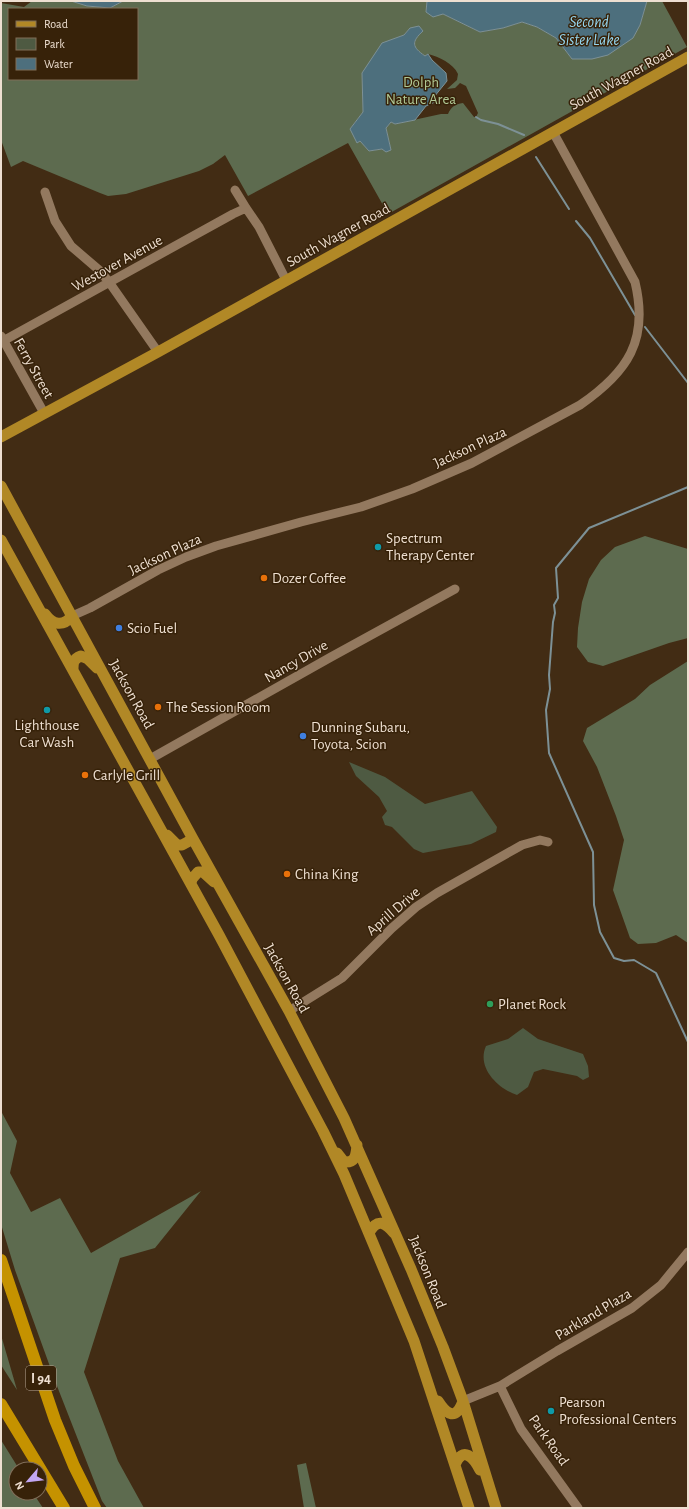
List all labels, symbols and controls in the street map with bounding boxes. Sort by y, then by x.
legend [8,8,138,80]
water label: Second Sister Lake [559,14,620,48]
text: Road [44,18,68,30]
text: Park [44,38,65,50]
street label: South Wagner Road [567,44,676,113]
text: Water [44,58,73,70]
park label: Dolph Nature Area [386,75,456,107]
street label: South Wagner Road [284,201,393,270]
street label: Westover Avenue [69,232,165,294]
street label: Ferry Street [11,335,56,401]
street label: Jackson Plaza [432,424,509,471]
street label: Jackson Plaza [127,531,204,578]
place label: Spectrum Therapy Center [386,531,474,563]
marker: Spectrum Therapy Center [373,542,383,552]
place label: Dozer Coffee [272,571,346,586]
marker: Dozer Coffee [259,573,269,583]
place label: Scio Fuel [127,621,177,636]
marker: Scio Fuel [114,623,124,633]
street label: Nancy Drive [262,637,331,686]
street label: Jackson Road [106,657,157,732]
place label: The Session Room [166,700,271,715]
marker: The Session Room [153,702,163,712]
marker: Lighthouse Car Wash [42,705,52,715]
place label: Lighthouse Car Wash [14,718,80,750]
place label: Dunning Subaru, Toyota, Scion [311,720,410,752]
marker: Dunning Subaru, Toyota, Scion [298,731,308,741]
place label: Carlyle Grill [93,768,160,783]
marker: Carlyle Grill [80,770,90,780]
place label: China King [295,867,359,882]
marker: China King [282,869,292,879]
street label: Aprill Drive [364,884,423,938]
street label: Jackson Road [261,941,312,1016]
place label: Planet Rock [498,997,566,1012]
marker: Planet Rock [485,999,495,1009]
street label: Jackson Road [406,1234,449,1311]
street label: Parkland Plaza [553,1286,634,1343]
road number: I 94 [26,1366,56,1390]
place label: Pearson Professional Centers [559,1395,677,1427]
marker: Pearson Professional Centers [546,1406,556,1416]
street label: Park Road [526,1412,572,1469]
north arrow [8,1461,48,1501]
text: N [13,1479,26,1491]

